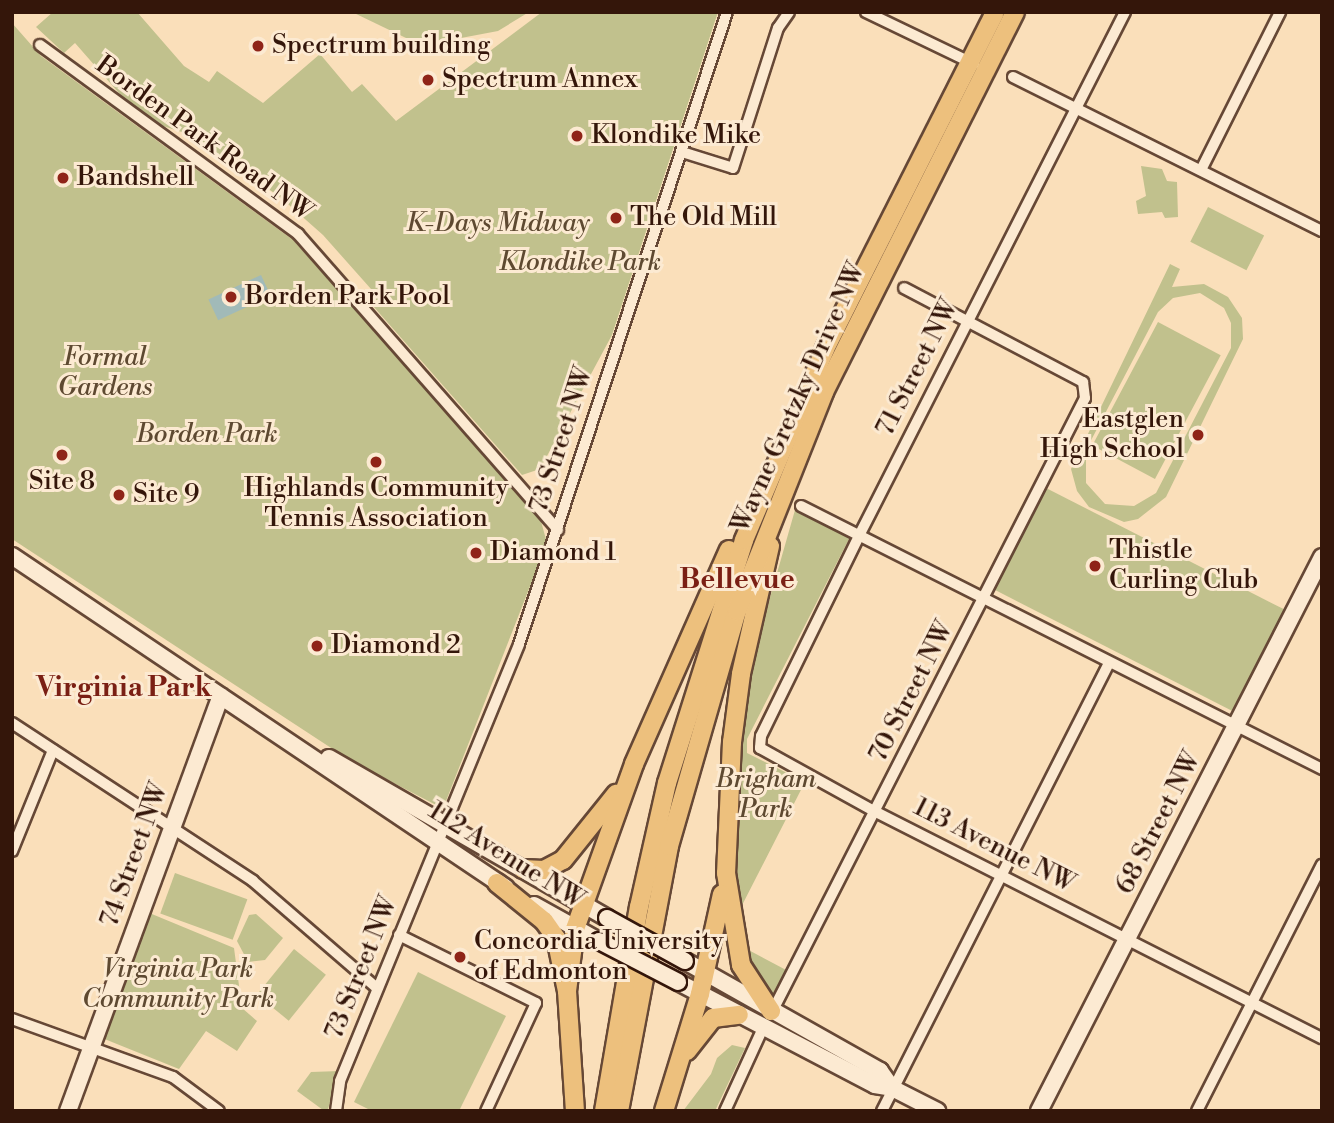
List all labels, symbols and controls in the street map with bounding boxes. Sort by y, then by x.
place label: Spectrum building [272,30,491,62]
marker: Spectrum building [250,38,266,54]
street label: Borden Park Road NW [89,50,319,228]
place label: Spectrum Annex [442,64,637,96]
marker: Spectrum Annex [420,72,436,88]
place label: Klondike Mike [591,120,761,152]
marker: Klondike Mike [569,128,585,144]
place label: Bandshell [77,162,194,194]
marker: Bandshell [55,170,71,186]
place label: The Old Mill [630,202,777,234]
park label: K-Days Midway [406,208,590,240]
marker: The Old Mill [608,210,624,226]
park label: Klondike Park [499,247,661,279]
street label: Wayne Gretzky Drive NW [725,258,873,538]
place label: Borden Park Pool [245,281,450,313]
marker: Borden Park Pool [223,289,239,305]
street label: 71 Street NW [870,294,966,442]
park label: Formal Gardens [57,342,153,404]
street label: 73 Street NW [524,363,600,517]
place label: Eastglen High School [1040,404,1184,466]
park label: Borden Park [136,419,278,451]
marker: Eastglen High School [1190,427,1206,443]
marker: Site 8 [54,447,70,463]
marker: Highlands Community Tennis Association [368,454,384,470]
place label: Site 8 [29,466,95,498]
place label: Highlands Community Tennis Association [244,473,508,534]
place label: Site 9 [133,479,199,511]
marker: Site 9 [111,487,127,503]
place label: Thistle Curling Club [1109,535,1258,596]
place label: Diamond 1 [490,537,616,569]
marker: Diamond 1 [468,545,484,561]
marker: Thistle Curling Club [1087,558,1103,574]
district label: Bellevue [679,563,795,597]
street label: 70 Street NW [863,616,961,768]
place label: Diamond 2 [331,630,461,662]
marker: Diamond 2 [309,638,325,654]
district label: Virginia Park [36,671,212,705]
street label: 68 Street NW [1110,746,1208,900]
park label: Brigham Park [716,764,816,826]
street label: 74 Street NW [94,779,176,931]
street label: 113 Avenue NW [908,792,1080,900]
street label: 112 Avenue NW [422,796,590,916]
street label: 73 Street NW [319,892,405,1044]
place label: Concordia University of Edmonton [474,926,724,988]
marker: Concordia University of Edmonton [452,949,468,965]
park label: Virginia Park Community Park [82,954,274,1016]

